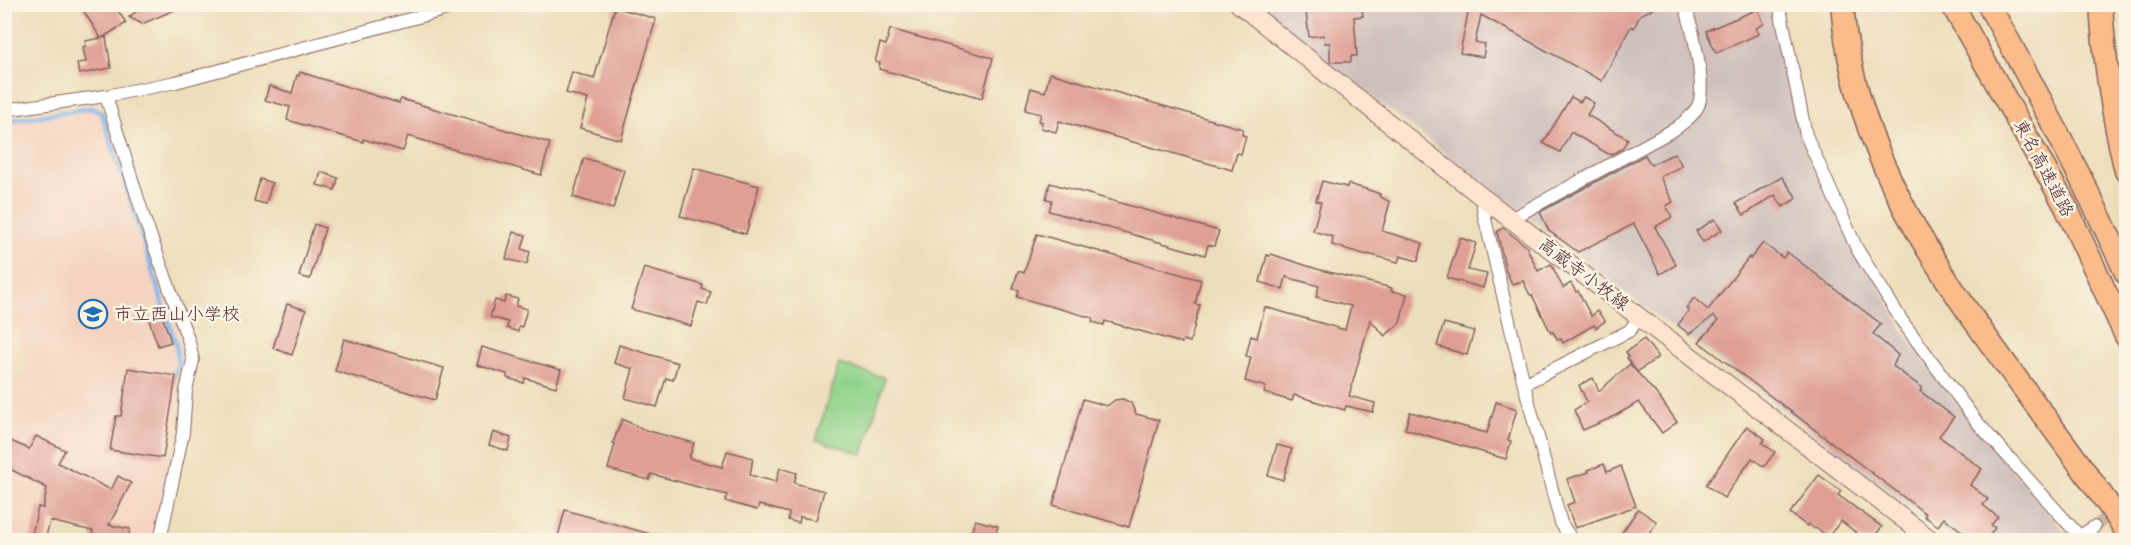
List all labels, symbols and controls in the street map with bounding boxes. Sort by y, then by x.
street label: 東名高速道路 [2007,115,2079,222]
street label: 高蔵寺小牧線 [1533,233,1634,317]
school or university icon: 市立西山小学校 [77,298,109,330]
place label: 市立西山小学校 [114,303,240,327]

